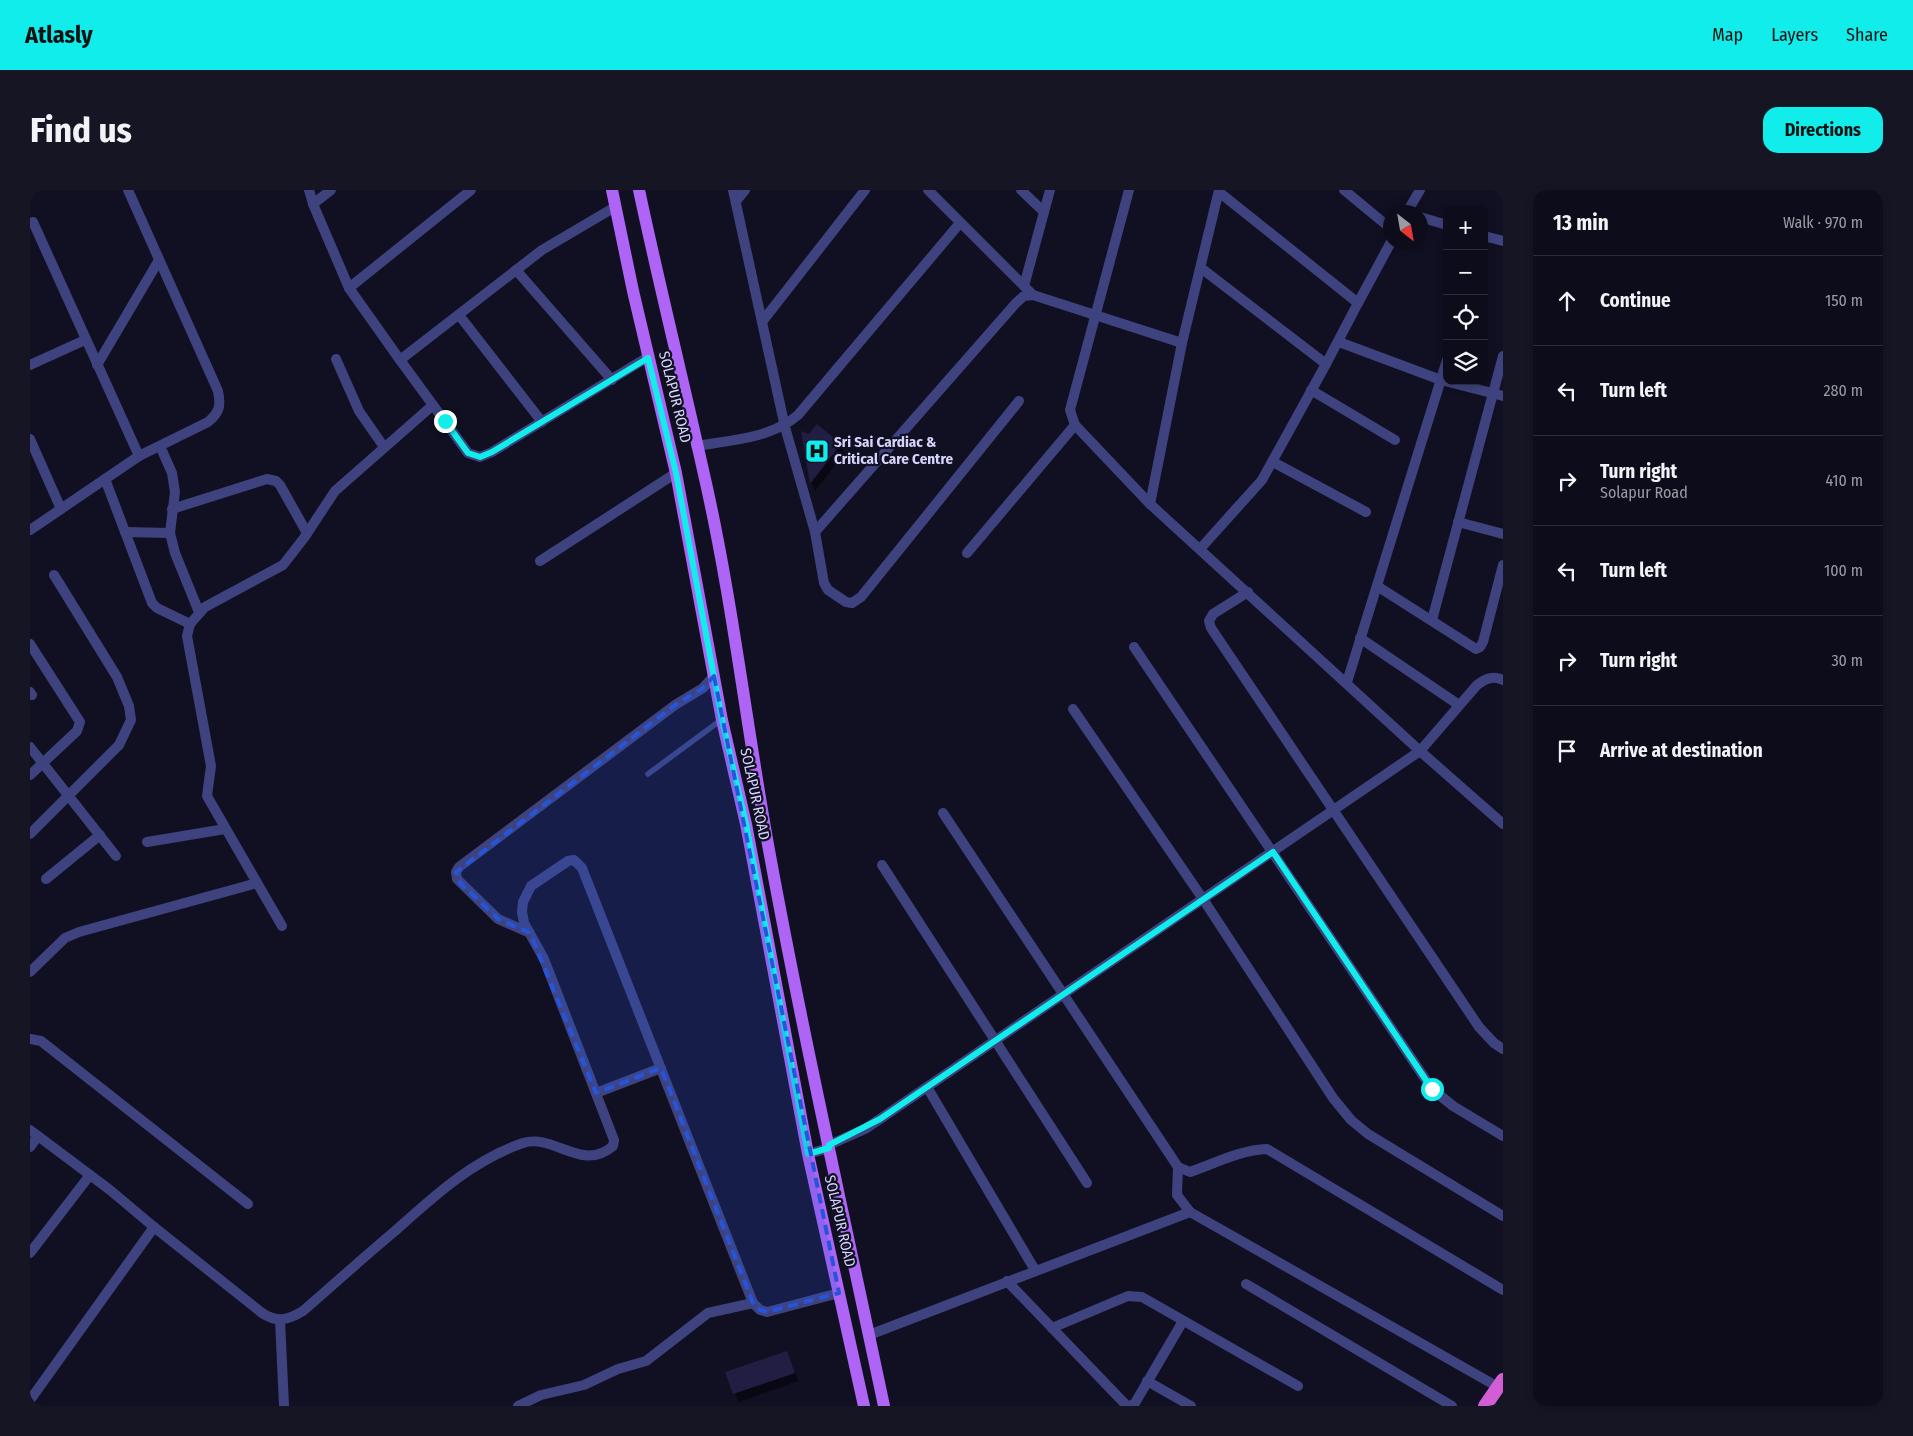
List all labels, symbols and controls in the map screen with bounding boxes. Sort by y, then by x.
text: Atlasly [25,21,93,49]
text: Map [1712,24,1743,46]
text: Layers [1771,24,1818,46]
text: Share [1846,24,1888,46]
button: Directions [1763,107,1883,153]
text: Find us [30,109,132,151]
north arrow [1383,205,1428,250]
map controls [1443,205,1488,385]
button: + [1443,205,1488,250]
text: 13 min [1553,210,1609,236]
text: Walk · 970 m [1783,213,1863,232]
button: − [1443,250,1488,295]
icon: ahead [1553,287,1581,315]
text: Continue [1600,289,1671,312]
text: 150 m [1825,291,1863,310]
button: locate [1443,295,1488,340]
button: layers [1443,340,1488,385]
street label: SOLAPUR ROAD [655,349,695,445]
icon: left [1553,377,1581,405]
text: Turn left [1600,379,1667,402]
text: 280 m [1824,381,1863,400]
route end [434,410,457,433]
place label: Sri Sai Cardiac & Critical Care Centre [834,433,953,468]
hospital icon: Sri Sai Cardiac & Critical Care Centre [804,438,830,464]
text: Turn right [1600,460,1677,483]
icon: right [1553,467,1581,495]
text: 410 m [1825,471,1863,490]
text: Solapur Road [1600,483,1688,502]
icon: left [1553,557,1581,585]
text: Turn left [1600,559,1667,582]
text: 100 m [1824,561,1863,580]
icon: right [1553,647,1581,675]
text: Turn right [1600,649,1677,672]
text: 30 m [1831,651,1863,670]
icon: arrive [1553,737,1581,765]
text: Arrive at destination [1600,739,1763,762]
street label: SOLAPUR ROAD [736,746,774,842]
route start [1421,1078,1444,1101]
street label: SOLAPUR ROAD [821,1173,859,1269]

